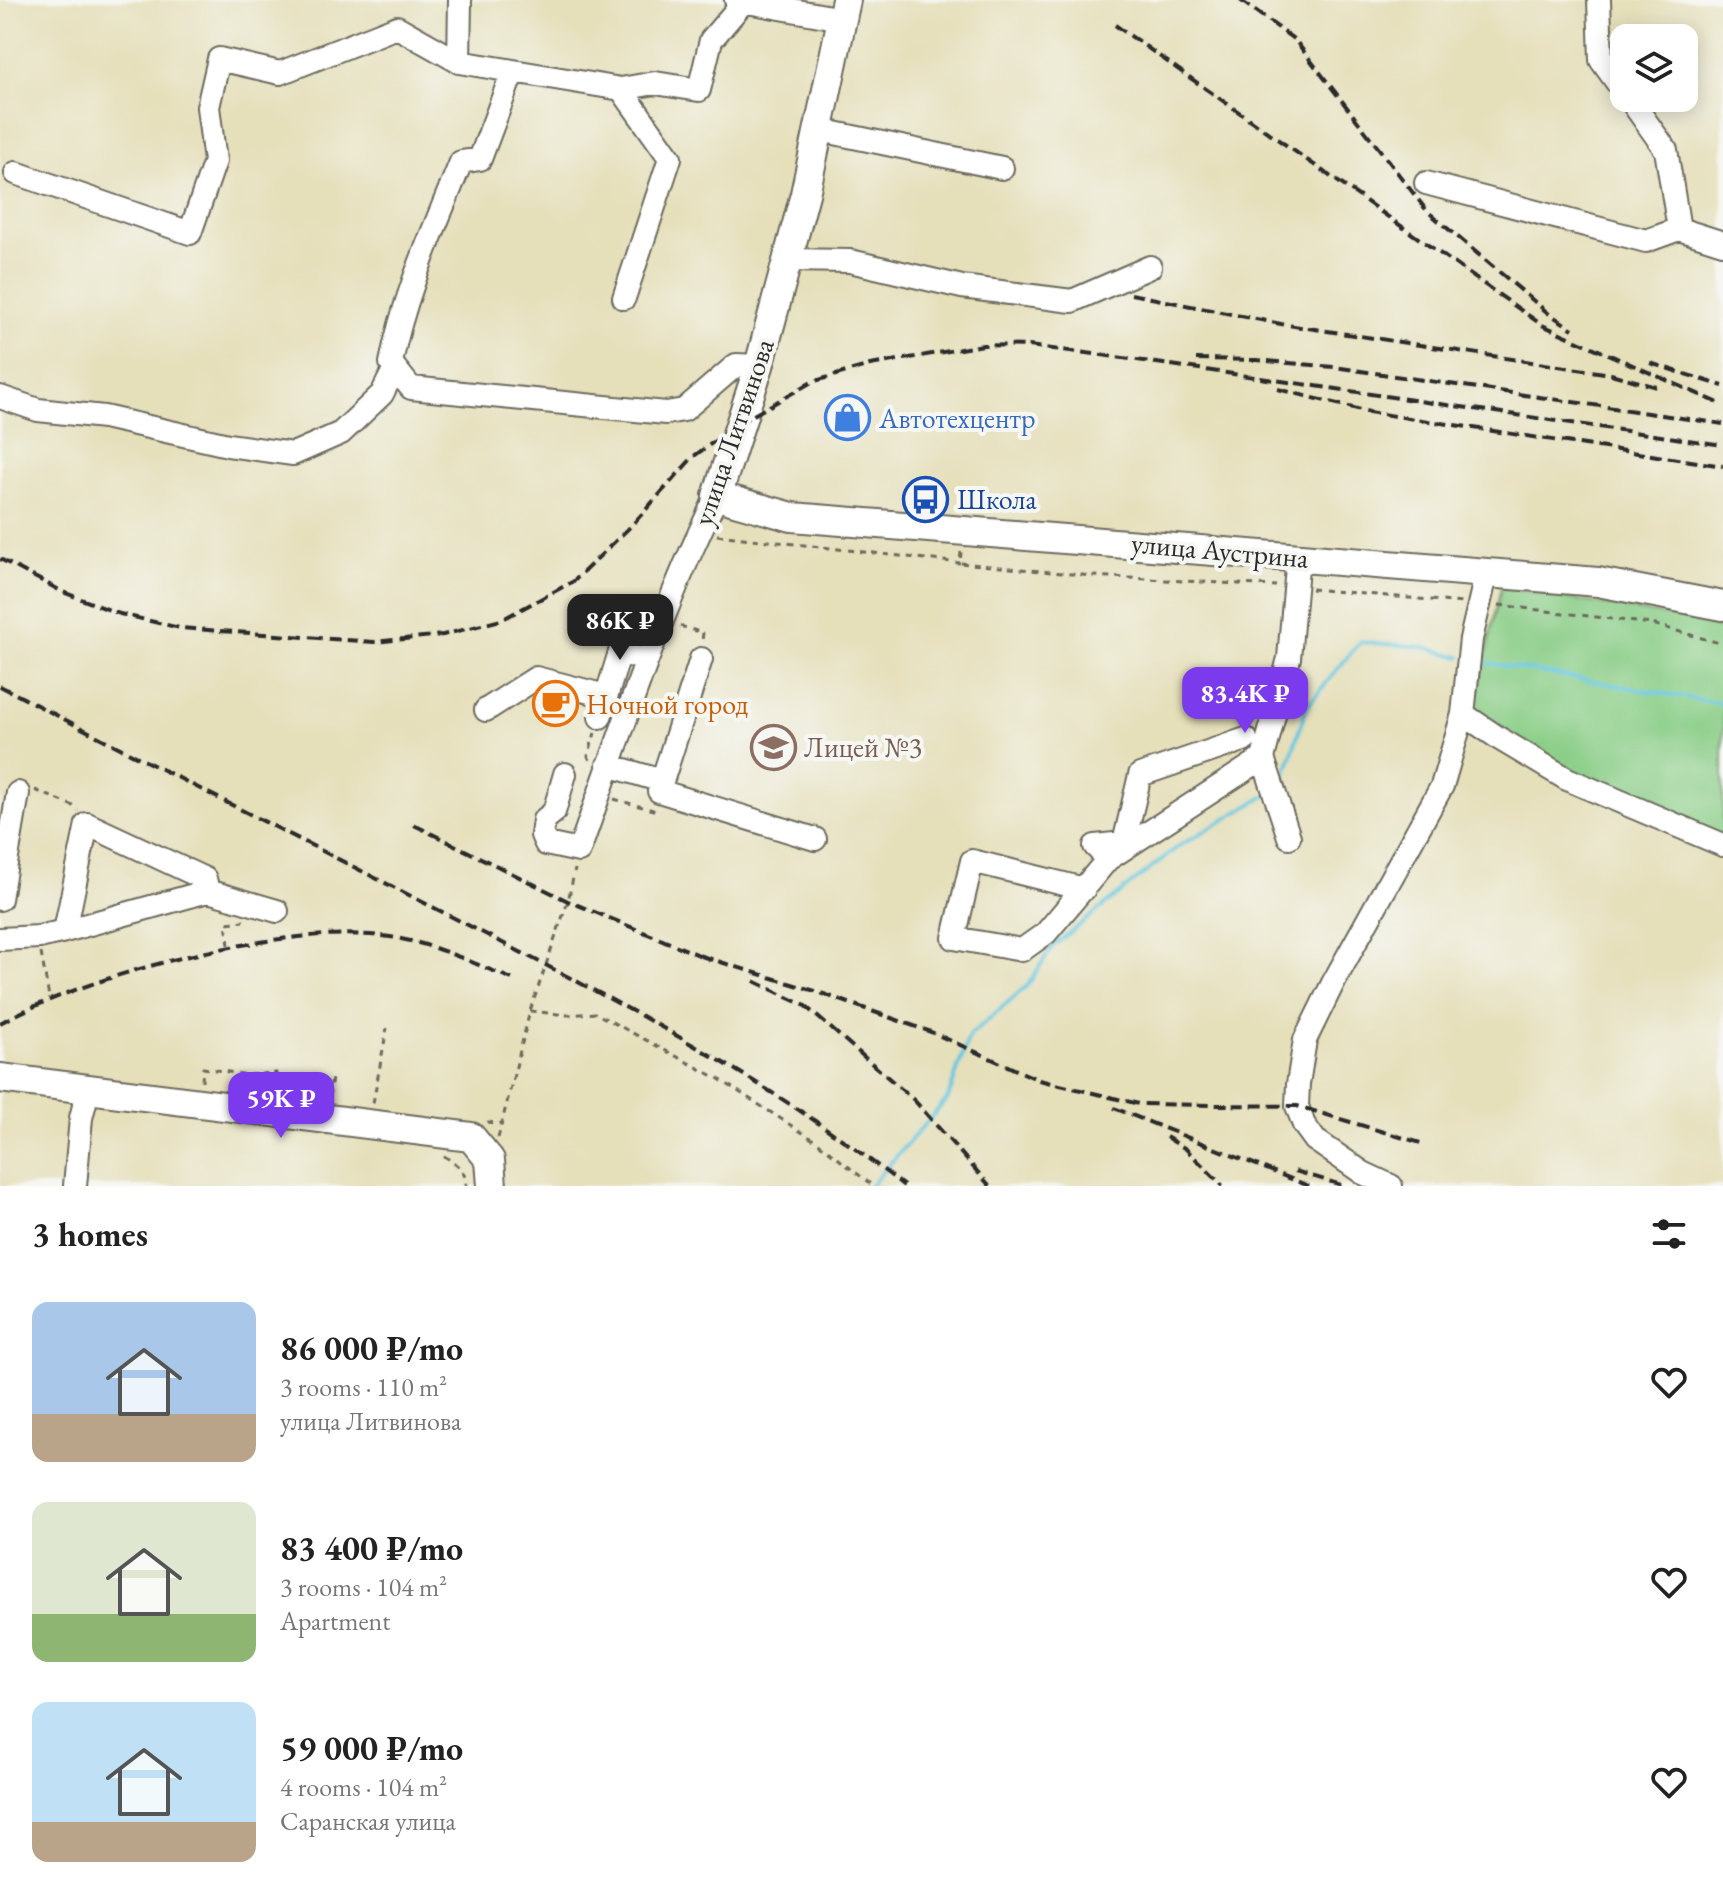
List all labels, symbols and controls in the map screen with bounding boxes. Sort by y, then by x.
map controls [1610,24,1698,112]
button: layers [1610,24,1698,112]
street label: улица Литвинова [684,333,782,530]
shop icon: Автотехцентр [824,394,872,442]
place label: Автотехцентр [878,400,1036,436]
bus stop icon: Школа [902,475,950,523]
place label: Школа [957,481,1037,517]
street label: улица Аустрина [1130,524,1311,576]
pin: 86K ₽ [564,594,676,662]
text: 86K ₽ [585,603,655,637]
pin: 83.4K ₽ [1171,667,1319,735]
text: 83.4K ₽ [1200,676,1290,710]
cafe icon: Ночной город [531,680,579,728]
place label: Ночной город [586,686,748,722]
school or university icon: Лицей №3 [749,723,797,771]
place label: Лицей №3 [804,729,922,765]
pin: 59K ₽ [225,1072,337,1140]
text: 59K ₽ [246,1081,316,1115]
text: 3 homes [32,1212,148,1256]
icon: filters [1647,1212,1691,1256]
text: 86 000 ₽/mo [280,1326,463,1370]
icon: home [96,1334,192,1430]
icon: heart [1647,1360,1691,1404]
text: 3 rooms · 110 m² [280,1370,447,1404]
text: улица Литвинова [280,1404,461,1438]
text: 83 400 ₽/mo [280,1526,463,1570]
icon: home [96,1534,192,1630]
icon: heart [1647,1560,1691,1604]
text: 3 rooms · 104 m² [280,1570,447,1604]
text: Apartment [280,1604,390,1638]
text: 59 000 ₽/mo [280,1726,463,1770]
icon: home [96,1734,192,1830]
icon: heart [1647,1760,1691,1804]
text: 4 rooms · 104 m² [280,1770,447,1804]
text: Саранская улица [280,1804,456,1838]

